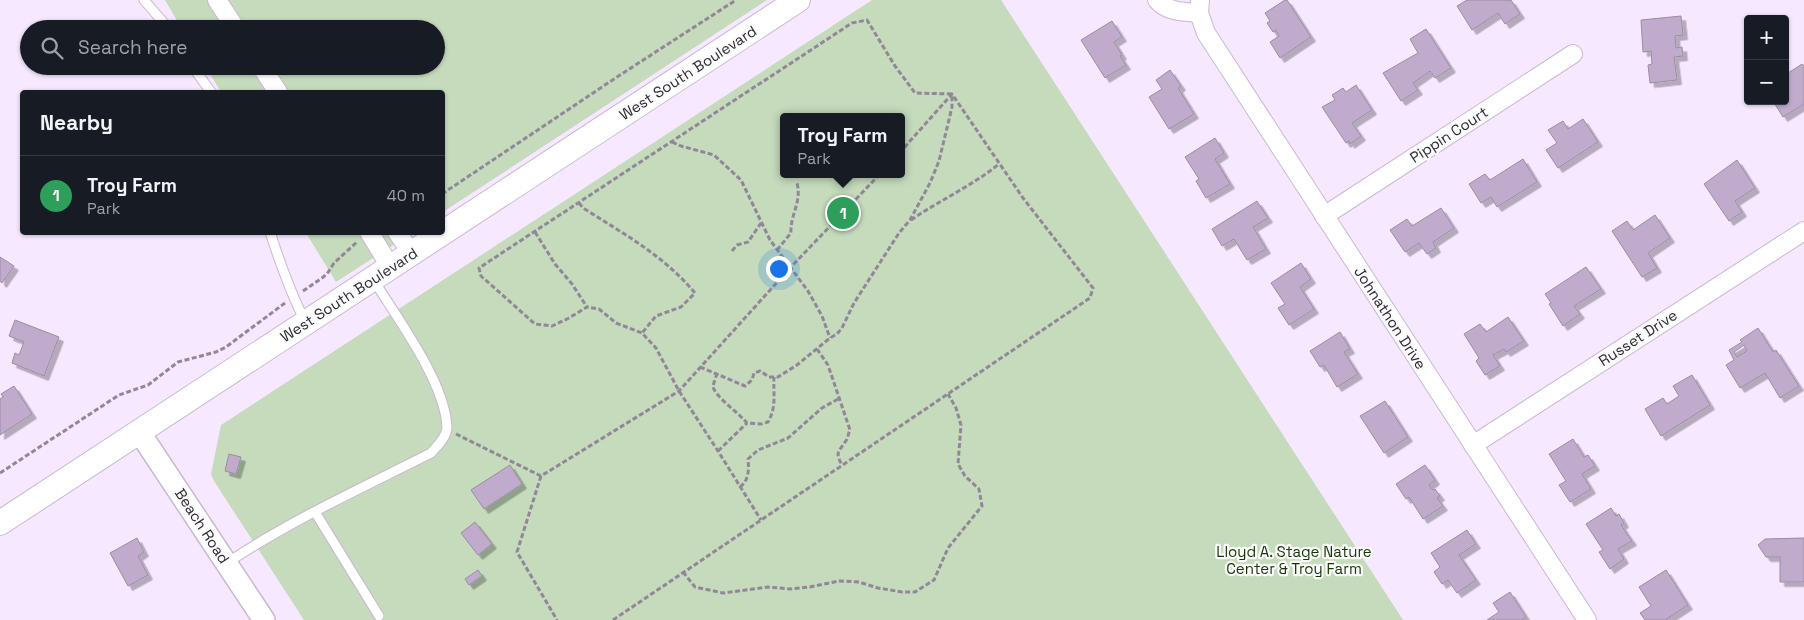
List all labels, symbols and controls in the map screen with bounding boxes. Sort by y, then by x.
map controls [1744,15,1789,105]
button: + [1744,15,1789,60]
search box [20,20,445,75]
street label: West South Boulevard [615,21,760,124]
icon: search [38,34,66,62]
text: Search here [78,35,188,60]
button: − [1744,60,1789,105]
street label: Pippin Court [1406,102,1491,167]
text: Nearby [40,109,113,136]
popup [780,113,905,178]
text: Troy Farm [798,123,887,148]
text: Park [798,148,831,169]
text: Troy Farm [87,173,177,198]
text: 1 [52,185,60,206]
text: 40 m [387,185,425,206]
pin: 1 [827,194,859,232]
text: Park [87,198,120,219]
street label: West South Boulevard [276,243,421,346]
your location [766,256,792,282]
street label: Johnathon Drive [1350,263,1431,373]
street label: Russet Drive [1595,305,1681,370]
street label: Beach Road [171,484,234,567]
park label: Lloyd A. Stage Nature Center & Troy Farm [1216,542,1372,578]

